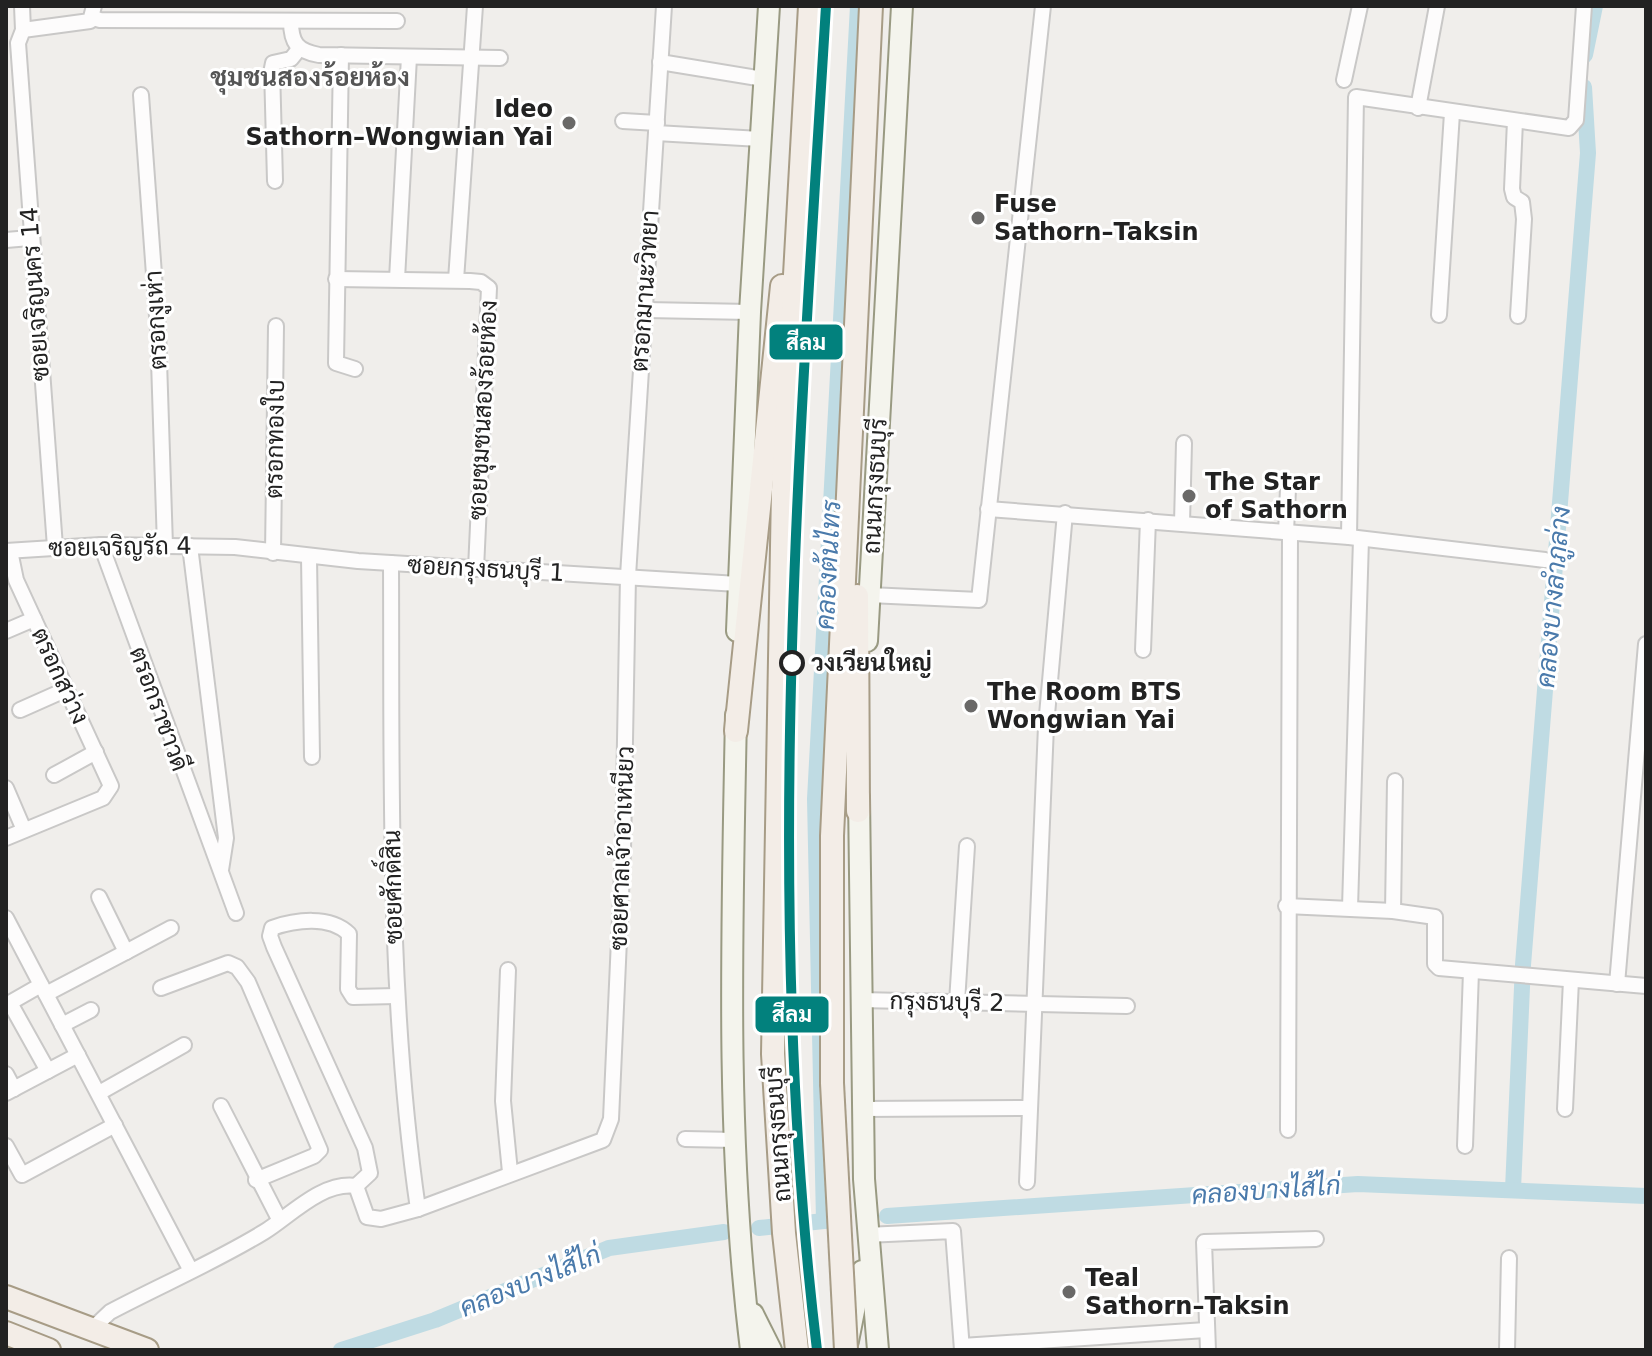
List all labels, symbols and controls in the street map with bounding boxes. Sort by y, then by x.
district label: ชุมชนสองร้อยห้อง [210,60,410,95]
place label: Ideo Sathorn–Wongwian Yai [246,95,553,151]
marker: Ideo Sathorn–Wongwian Yai [560,114,578,132]
place label: Fuse Sathorn–Taksin [994,190,1198,246]
street label: ซอยเจริญนคร 14 [15,206,55,382]
street label: ตรอกมานะวิทยา [625,209,665,373]
marker: Fuse Sathorn–Taksin [969,209,987,227]
street label: ตรอกงูเห่า [139,270,176,370]
street label: ซอยชุมชนสองร้อยห้อง [462,299,505,521]
line badge: สีลม [768,323,844,361]
text: สีลม [786,328,826,355]
street label: ตรอกทองใบ [258,379,290,499]
street label: ถนนกรุงธนบุรี [856,417,895,555]
place label: The Star of Sathorn [1205,468,1348,524]
marker: The Star of Sathorn [1180,487,1198,505]
water label: คลองต้นไทร [809,498,846,631]
water label: คลองบางลำภูล่าง [1530,505,1579,689]
street label: ซอยเจริญรัถ 4 [48,532,192,562]
street label: ซอยกรุงธนบุรี 1 [407,550,565,589]
street label: ตรอกสว่าง [26,623,94,729]
street label: ตรอกราชาวดี [124,643,195,775]
place label: วงเวียนใหญ่ [811,647,932,678]
marker: วงเวียนใหญ่ [780,651,804,675]
place label: The Room BTS Wongwian Yai [987,678,1182,734]
marker: The Room BTS Wongwian Yai [962,697,980,715]
street label: ซอยศาลเจ้าอาเหนียว [603,745,640,951]
street label: ซอยศักดิ์สิน [370,830,408,945]
street label: กรุงธนบุรี 2 [889,986,1005,1019]
line badge: สีลม [754,995,830,1034]
text: สีลม [772,1000,812,1027]
street label: ถนนกรุงธนบุรี [758,1065,799,1203]
water label: คลองบางไส้ไก่ [1190,1169,1343,1210]
water label: คลองบางไส้ไก่ [455,1238,607,1323]
place label: Teal Sathorn–Taksin [1085,1264,1289,1320]
marker: Teal Sathorn–Taksin [1060,1283,1078,1301]

